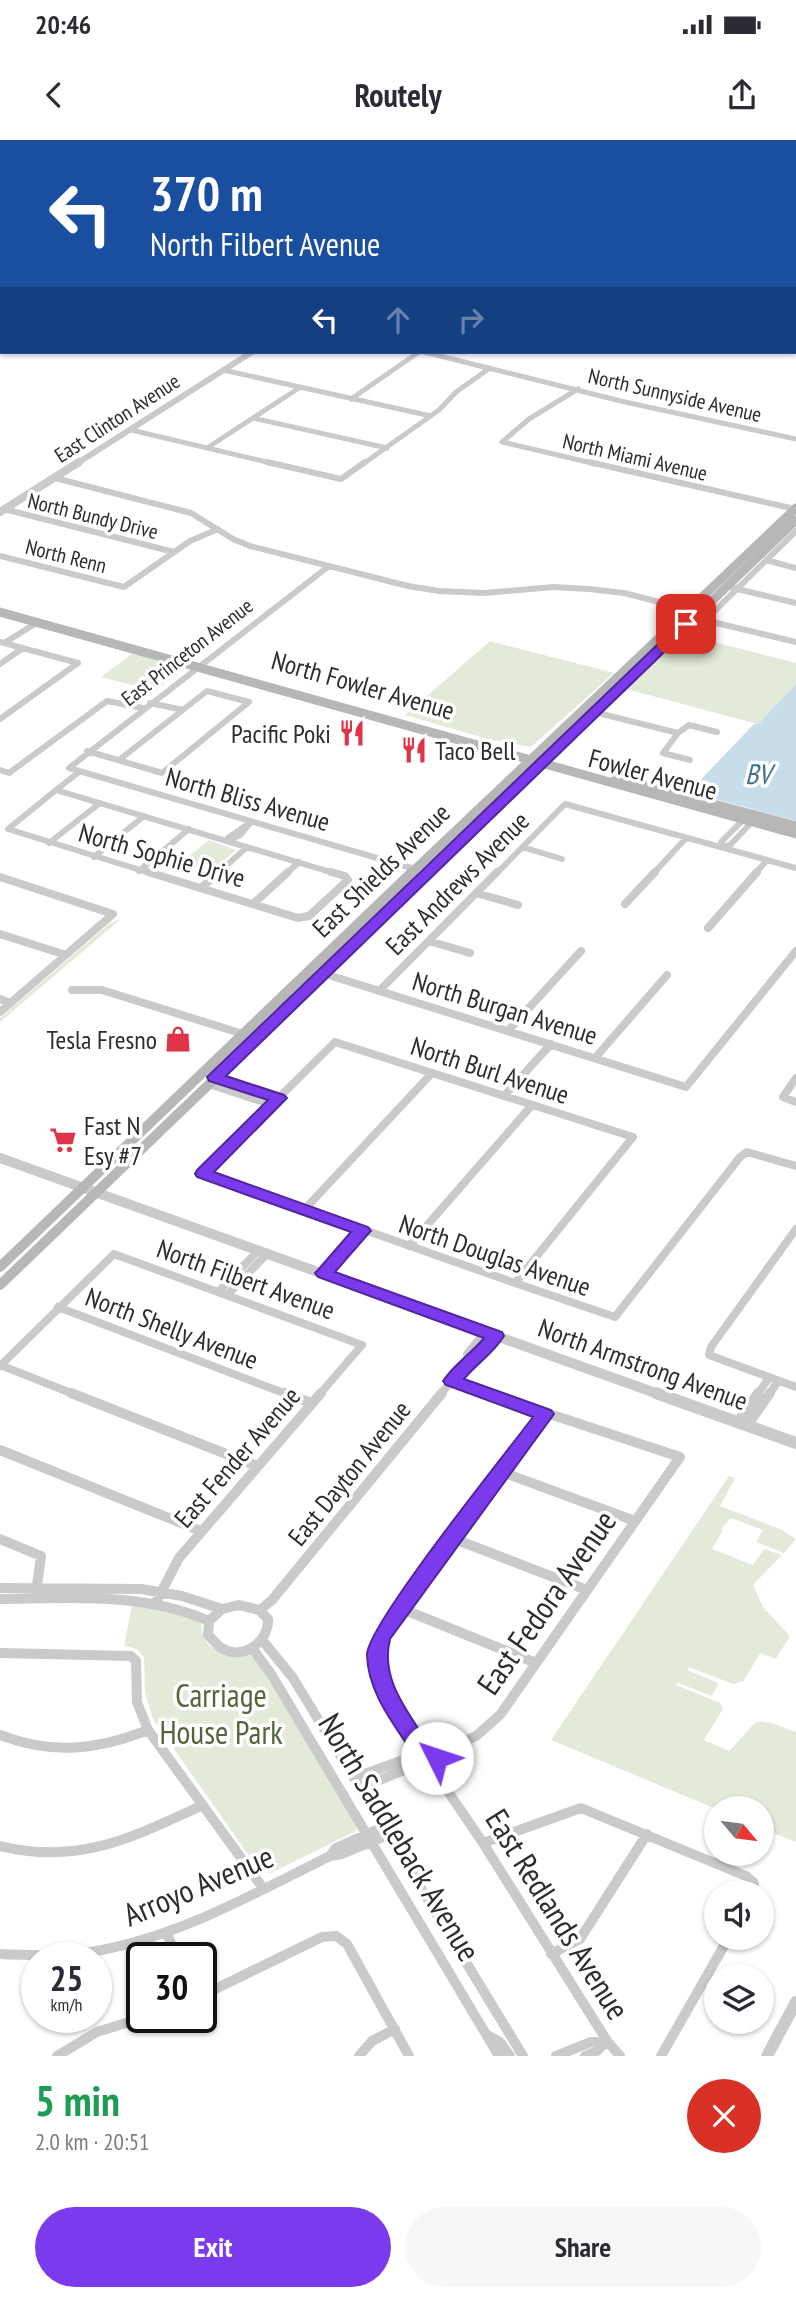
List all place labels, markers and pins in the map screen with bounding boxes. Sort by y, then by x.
pin [656,594,716,654]
place label: Pacific Poki [231,717,331,750]
restaurant icon: Pacific Poki [337,718,367,748]
place label: Taco Bell [435,734,515,767]
restaurant icon: Taco Bell [399,735,429,765]
place label: Tesla Fresno [47,1023,157,1056]
shop icon: Tesla Fresno [163,1024,193,1054]
place label: Fast N Esy #7 [84,1109,142,1172]
supermarket icon: Fast N Esy #7 [48,1125,78,1155]

